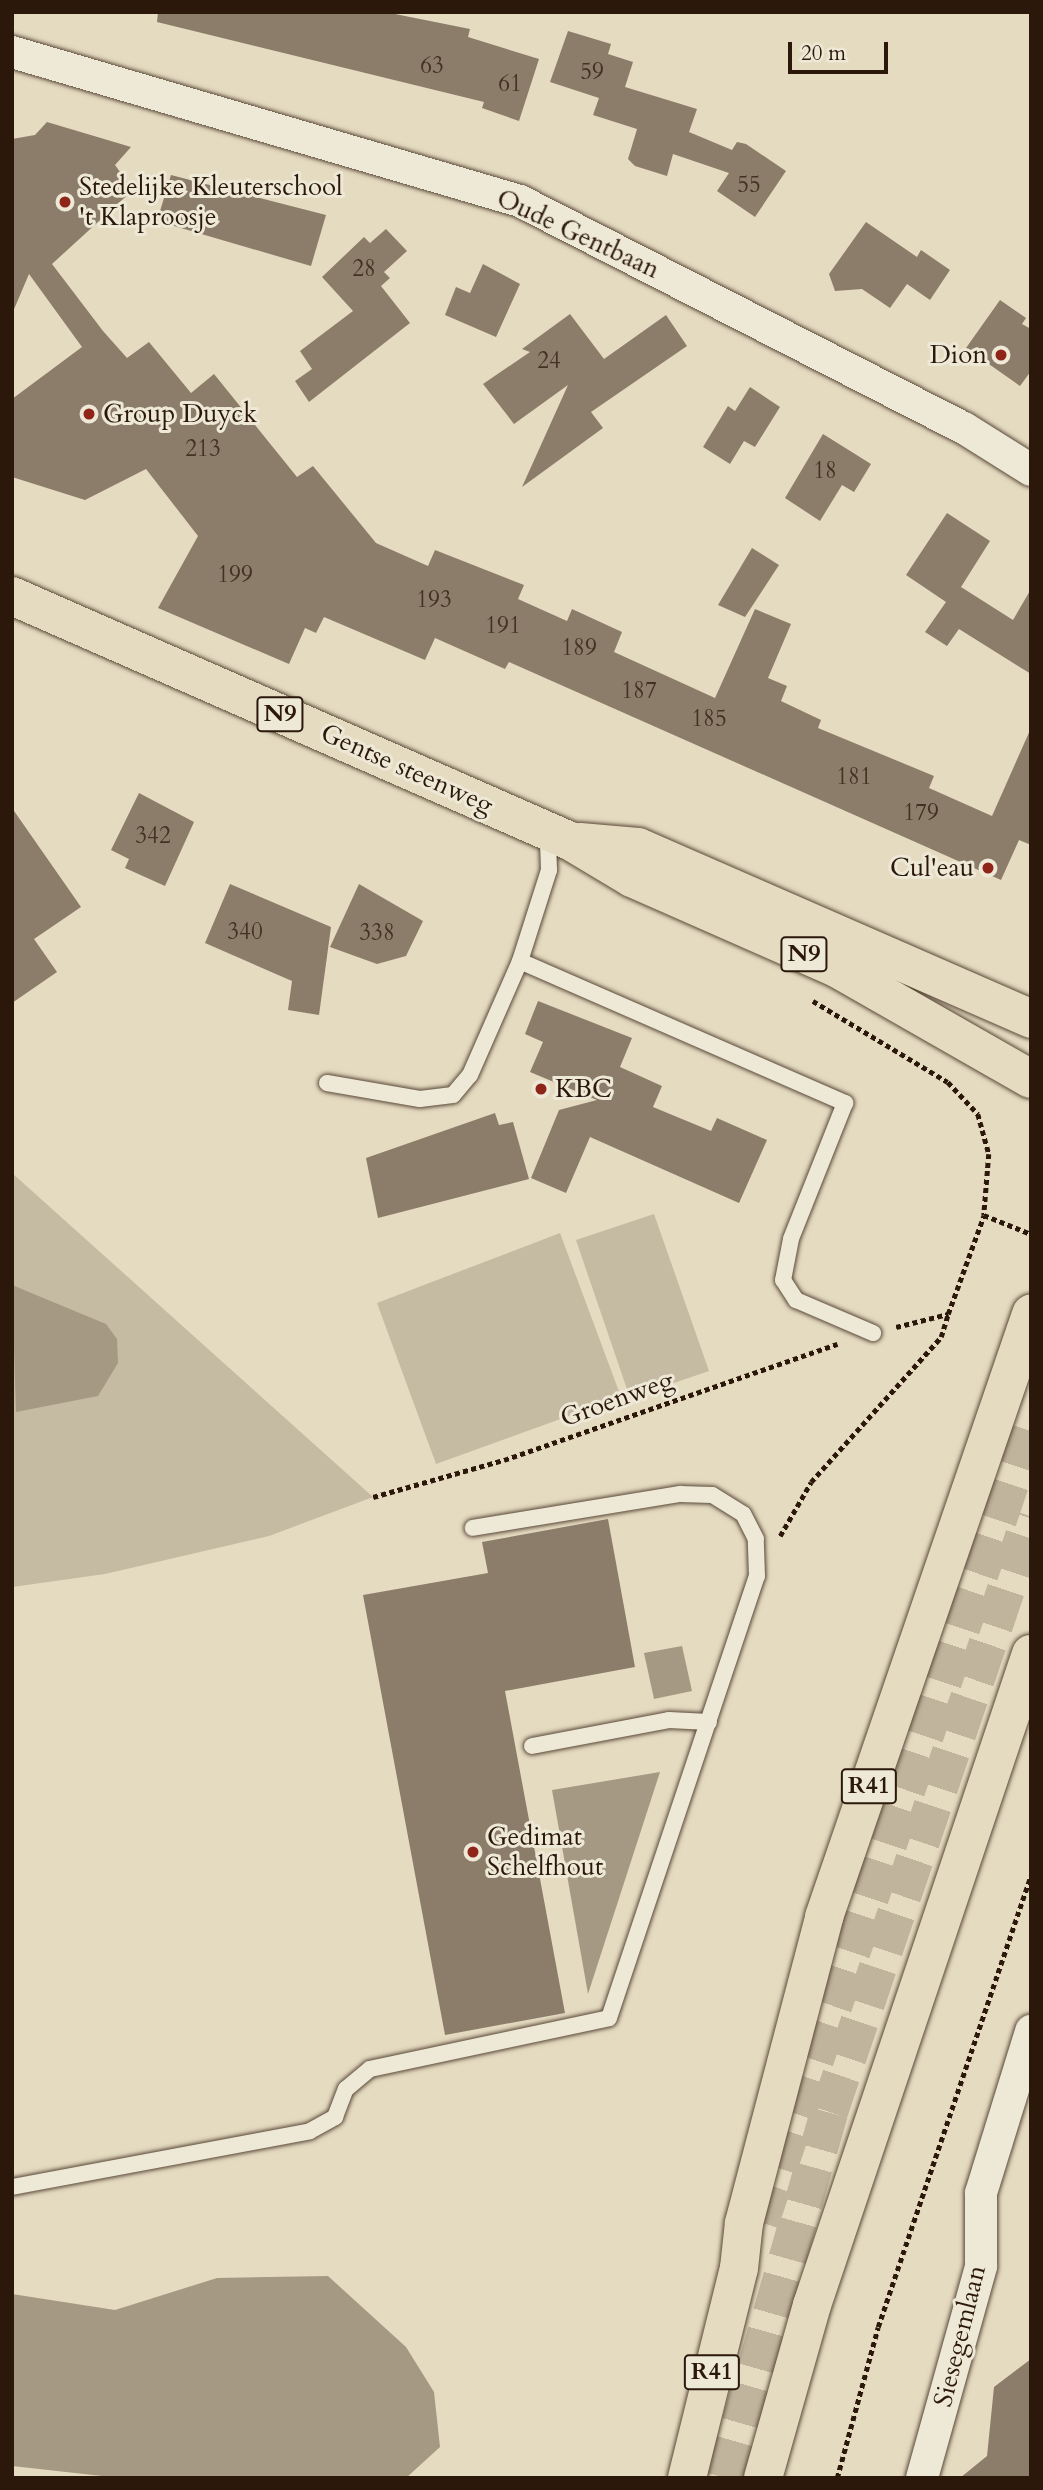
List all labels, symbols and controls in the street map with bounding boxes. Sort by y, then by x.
scale bar [791,28,891,72]
text: 20 m [801,39,846,68]
house number: 63 [420,52,444,80]
house number: 59 [580,58,604,86]
house number: 61 [498,70,522,98]
place label: Stedelijke Kleuterschool 't Klaproosje [79,171,343,232]
house number: 55 [737,171,761,199]
street label: Oude Gentbaan [492,183,664,285]
marker: Stedelijke Kleuterschool 't Klaproosje [57,194,73,210]
house number: 28 [352,255,376,283]
place label: Dion [930,339,987,371]
house number: 24 [537,347,561,375]
marker: Dion [993,347,1009,363]
place label: Group Duyck [103,398,257,430]
marker: Group Duyck [81,406,97,422]
house number: 213 [185,435,221,463]
house number: 18 [813,457,837,485]
house number: 199 [217,561,253,589]
house number: 193 [416,586,452,614]
house number: 191 [485,612,521,640]
house number: 189 [561,634,597,662]
house number: 187 [621,677,657,705]
road number: N9 [256,694,304,734]
house number: 185 [691,705,727,733]
street label: Gentse steenweg [316,717,498,821]
house number: 181 [836,763,872,791]
house number: 179 [903,799,939,827]
house number: 342 [135,822,171,850]
place label: Cul'eau [890,852,974,884]
marker: Cul'eau [980,860,996,876]
house number: 340 [227,918,263,946]
house number: 338 [359,919,395,947]
road number: N9 [780,934,828,974]
place label: KBC [555,1073,612,1105]
marker: KBC [533,1081,549,1097]
street label: Groenweg [556,1364,678,1434]
road number: R41 [839,1766,899,1806]
place label: Gedimat Schelfhout [487,1821,603,1882]
marker: Gedimat Schelfhout [465,1844,481,1860]
street label: Siesegemlaan [927,2262,993,2410]
road number: R41 [682,2351,742,2392]

